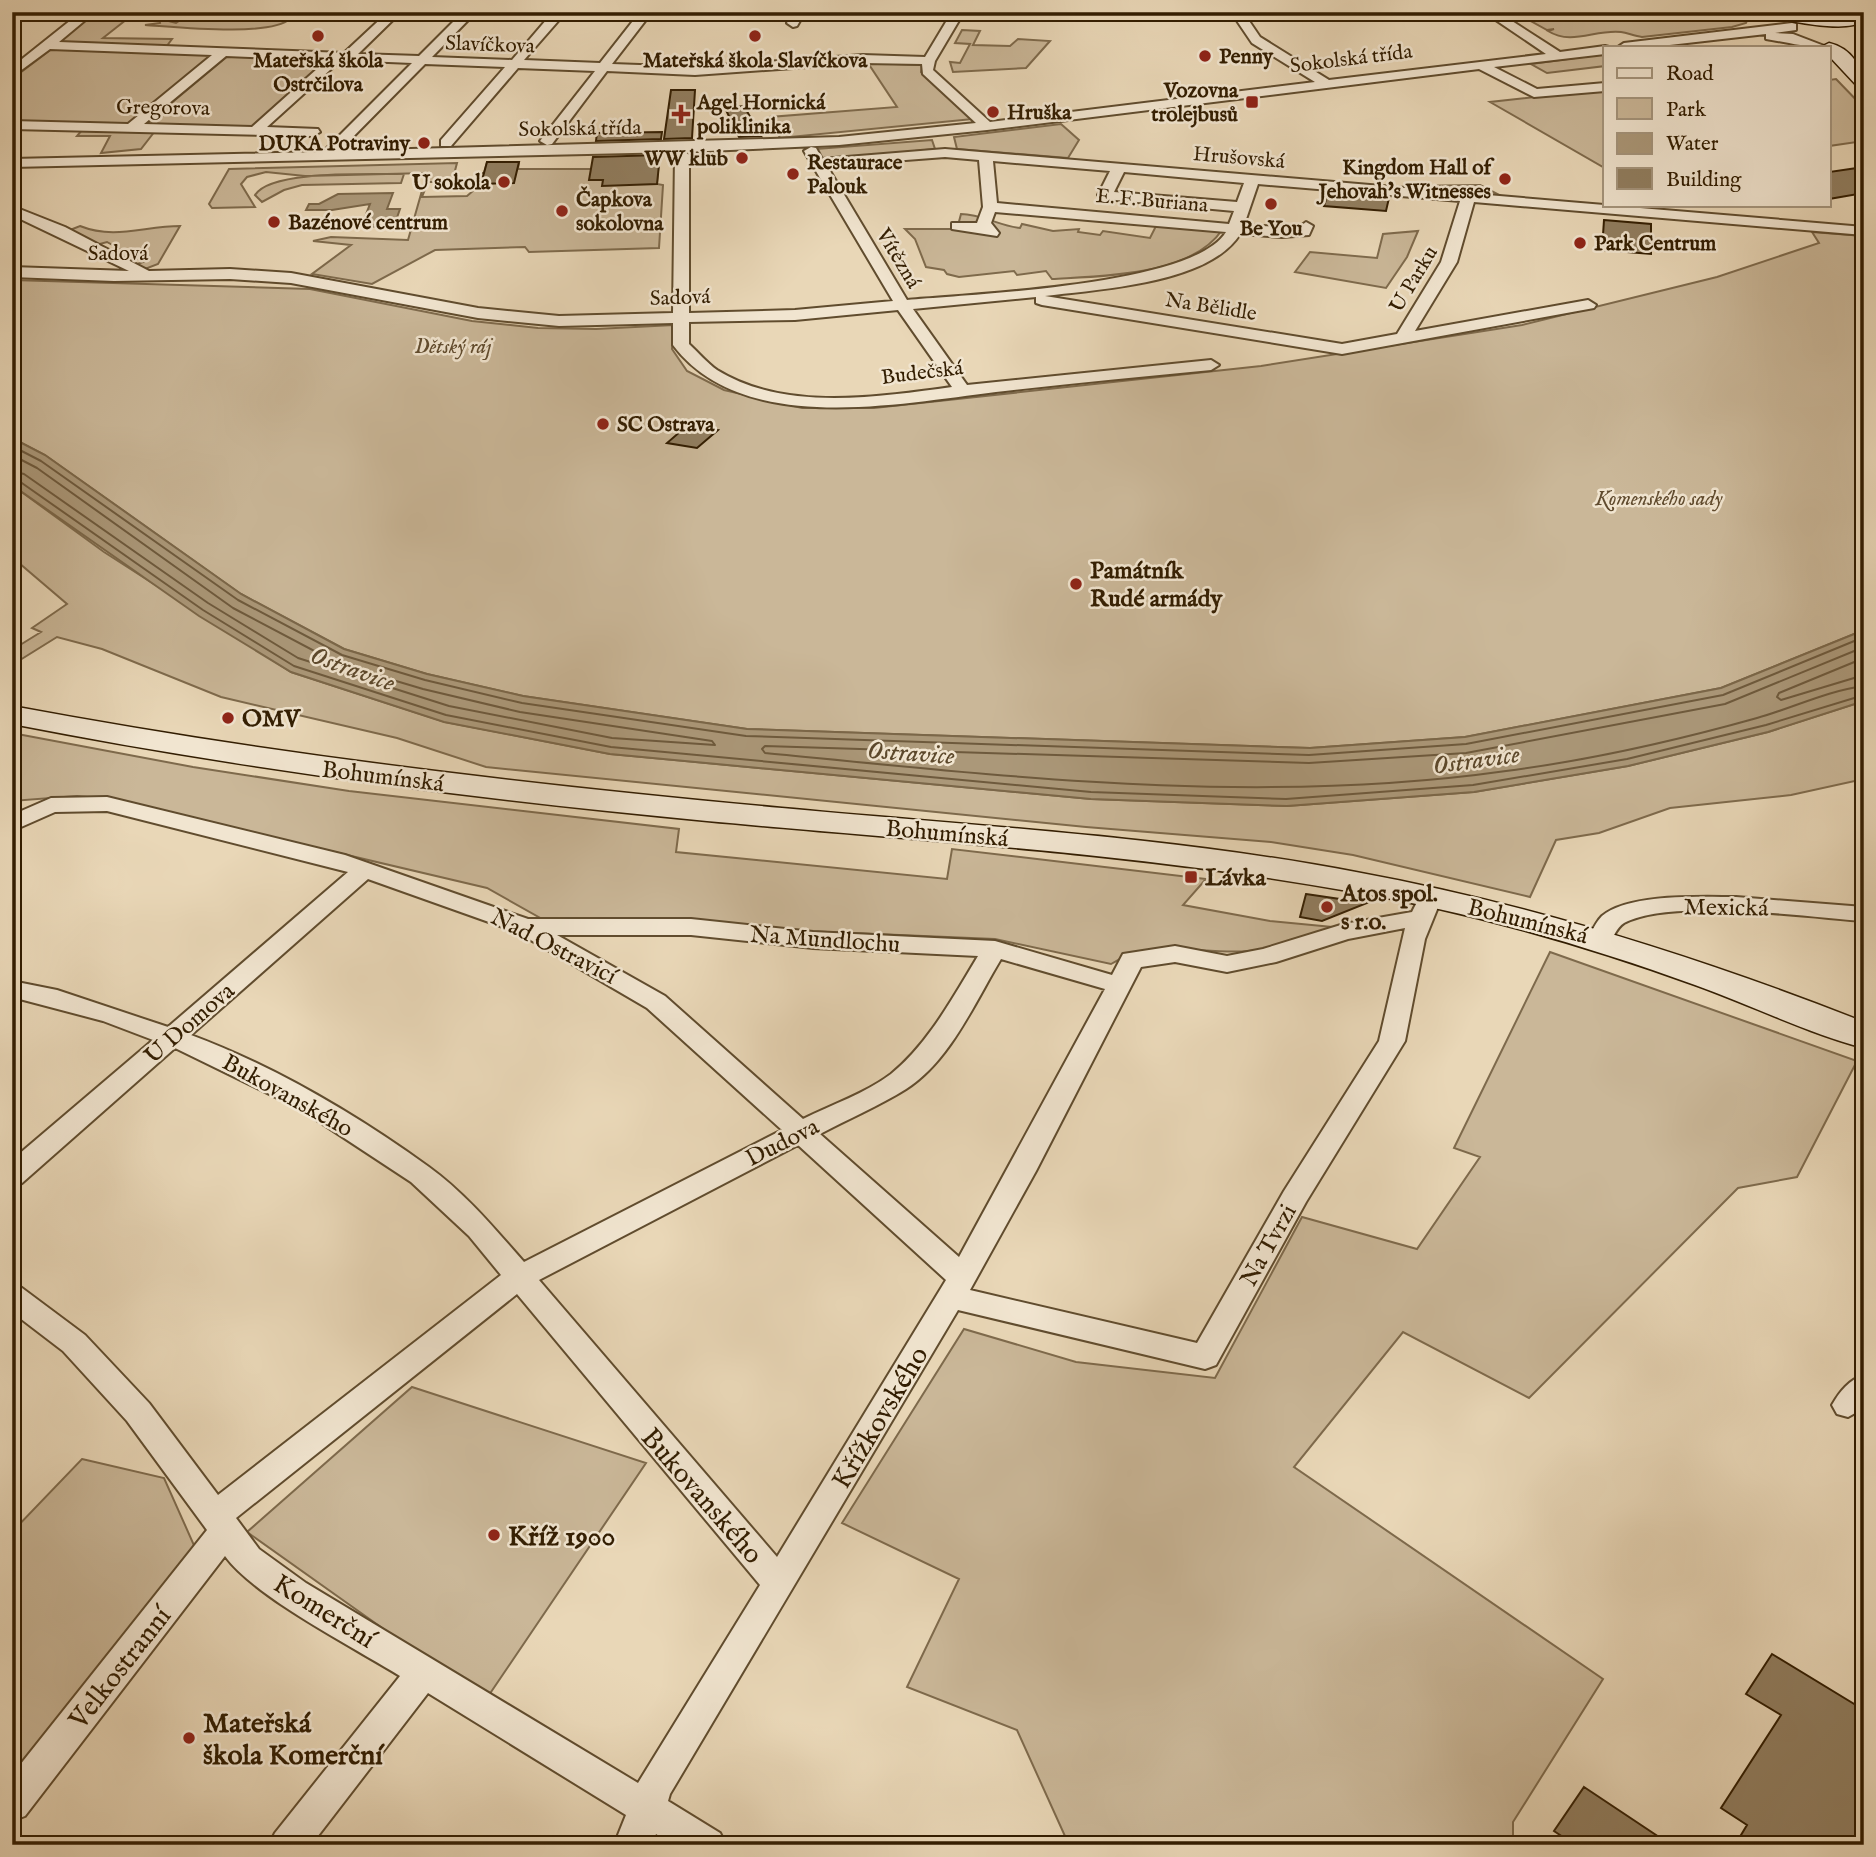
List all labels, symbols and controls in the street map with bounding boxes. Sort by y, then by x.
marker: Mateřská škola Ostrčilova [310,28,326,44]
marker: Mateřská škola Slavíčkova [747,28,763,44]
street label: Slavíčkova [445,30,536,61]
street label: Sokolská třída [1288,38,1415,80]
place label: Penny [1219,44,1274,71]
legend [1603,46,1830,206]
place label: Mateřská škola Ostrčilova [253,48,384,99]
place label: Mateřská škola Slavíčkova [643,48,868,75]
marker: Penny [1197,48,1213,64]
text: Road [1666,61,1714,88]
place label: Vozovna trolejbusů [1150,78,1239,129]
place label: Agel Hornická poliklinika [696,90,826,141]
street label: Gregorova [116,94,211,123]
marker: Vozovna trolejbusů [1244,94,1260,110]
text: Park [1666,97,1707,124]
place label: Hruška [1007,100,1072,127]
marker: Agel Hornická poliklinika [671,104,691,124]
marker: Hruška [985,104,1001,120]
street label: Sokolská třída [518,115,643,144]
place label: DUKA Potraviny [259,131,411,158]
text: Water [1666,131,1719,158]
marker: DUKA Potraviny [416,135,432,151]
street label: Hrušovská [1192,141,1287,176]
place label: WW klub [643,146,728,173]
marker: WW klub [734,150,750,166]
place label: Restaurace Palouk [807,150,903,201]
place label: Kingdom Hall of Jehovah's Witnesses [1316,155,1494,206]
marker: Restaurace Palouk [785,166,801,182]
text: Building [1666,167,1742,194]
place label: U sokola [411,170,491,197]
marker: Kingdom Hall of Jehovah's Witnesses [1497,171,1513,187]
marker: U sokola [496,174,512,190]
street label: E. F. Buriana [1095,183,1210,220]
place label: Čapkova sokolovna [576,186,664,238]
marker: Be You [1263,196,1279,212]
marker: Čapkova sokolovna [554,203,570,219]
place label: Bazénové centrum [288,210,449,237]
marker: Bazénové centrum [266,214,282,230]
place label: Be You [1239,216,1303,243]
street label: Vítězná [869,223,927,295]
place label: Park Centrum [1594,231,1717,258]
marker: Park Centrum [1572,235,1588,251]
street label: Sadová [88,241,149,268]
street label: U Parku [1384,241,1445,318]
street label: Sadová [649,284,712,313]
street label: Na Bělidle [1163,287,1259,328]
park label: Dětský ráj [415,334,494,361]
street label: Budečská [880,355,966,392]
place label: SC Ostrava [617,412,715,439]
marker: SC Ostrava [595,416,611,432]
park label: Komenského sady [1594,486,1723,513]
place label: Památník Rudé armády [1090,556,1223,615]
marker: Památník Rudé armády [1068,576,1084,592]
water label: Ostravice [306,639,400,700]
place label: OMV [242,704,301,735]
marker: OMV [220,710,236,726]
water label: Ostravice [866,734,956,773]
water label: Ostravice [1431,738,1522,783]
street label: Bohumínská [320,755,446,800]
street label: Bohumínská [884,814,1010,855]
place label: Lávka [1205,863,1266,894]
marker: Lávka [1183,869,1199,885]
place label: Atos spol. s r.o. [1340,879,1438,938]
street label: Mexická [1683,892,1769,925]
street label: Bohumínská [1464,893,1592,953]
marker: Atos spol. s r.o. [1319,899,1335,915]
street label: Nad Ostravicí [485,902,623,993]
street label: Na Mundlochu [749,920,901,961]
street label: U Domova [138,976,242,1072]
street label: Bukovanského [216,1048,358,1145]
street label: Dudova [741,1112,825,1175]
street label: Na Tvrzi [1234,1199,1305,1292]
street label: Křížkovského [825,1341,937,1496]
street label: Bukovanského [632,1421,770,1572]
place label: Kříž 1900 [508,1520,615,1555]
marker: Kříž 1900 [486,1527,502,1543]
street label: Komerční [266,1567,383,1658]
street label: Velkostranní [61,1599,181,1738]
place label: Mateřská škola Komerční [203,1707,385,1774]
marker: Mateřská škola Komerční [181,1730,197,1746]

